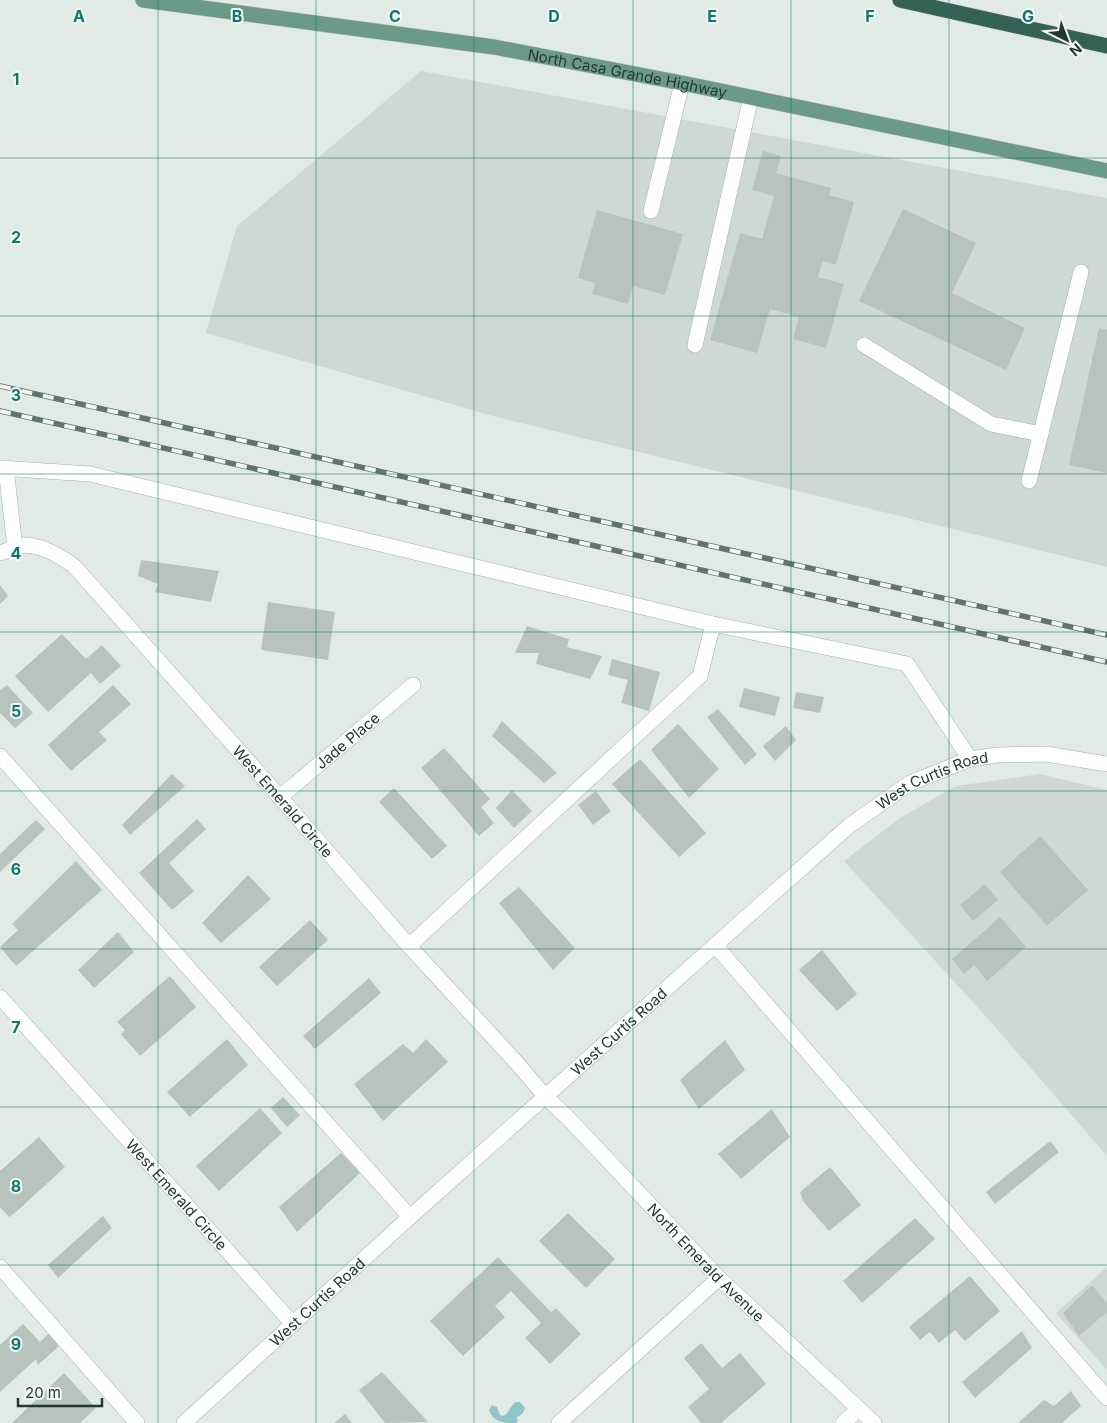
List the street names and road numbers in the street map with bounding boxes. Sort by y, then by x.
street label: North Casa Grande Highway [526,44,729,102]
street label: Jade Place [311,708,383,773]
street label: West Emerald Circle [229,741,337,861]
street label: West Curtis Road [872,747,989,813]
street label: West Curtis Road [566,983,671,1079]
street label: West Emerald Circle [122,1135,232,1254]
street label: North Emerald Avenue [644,1199,769,1325]
street label: West Curtis Road [265,1253,369,1350]

